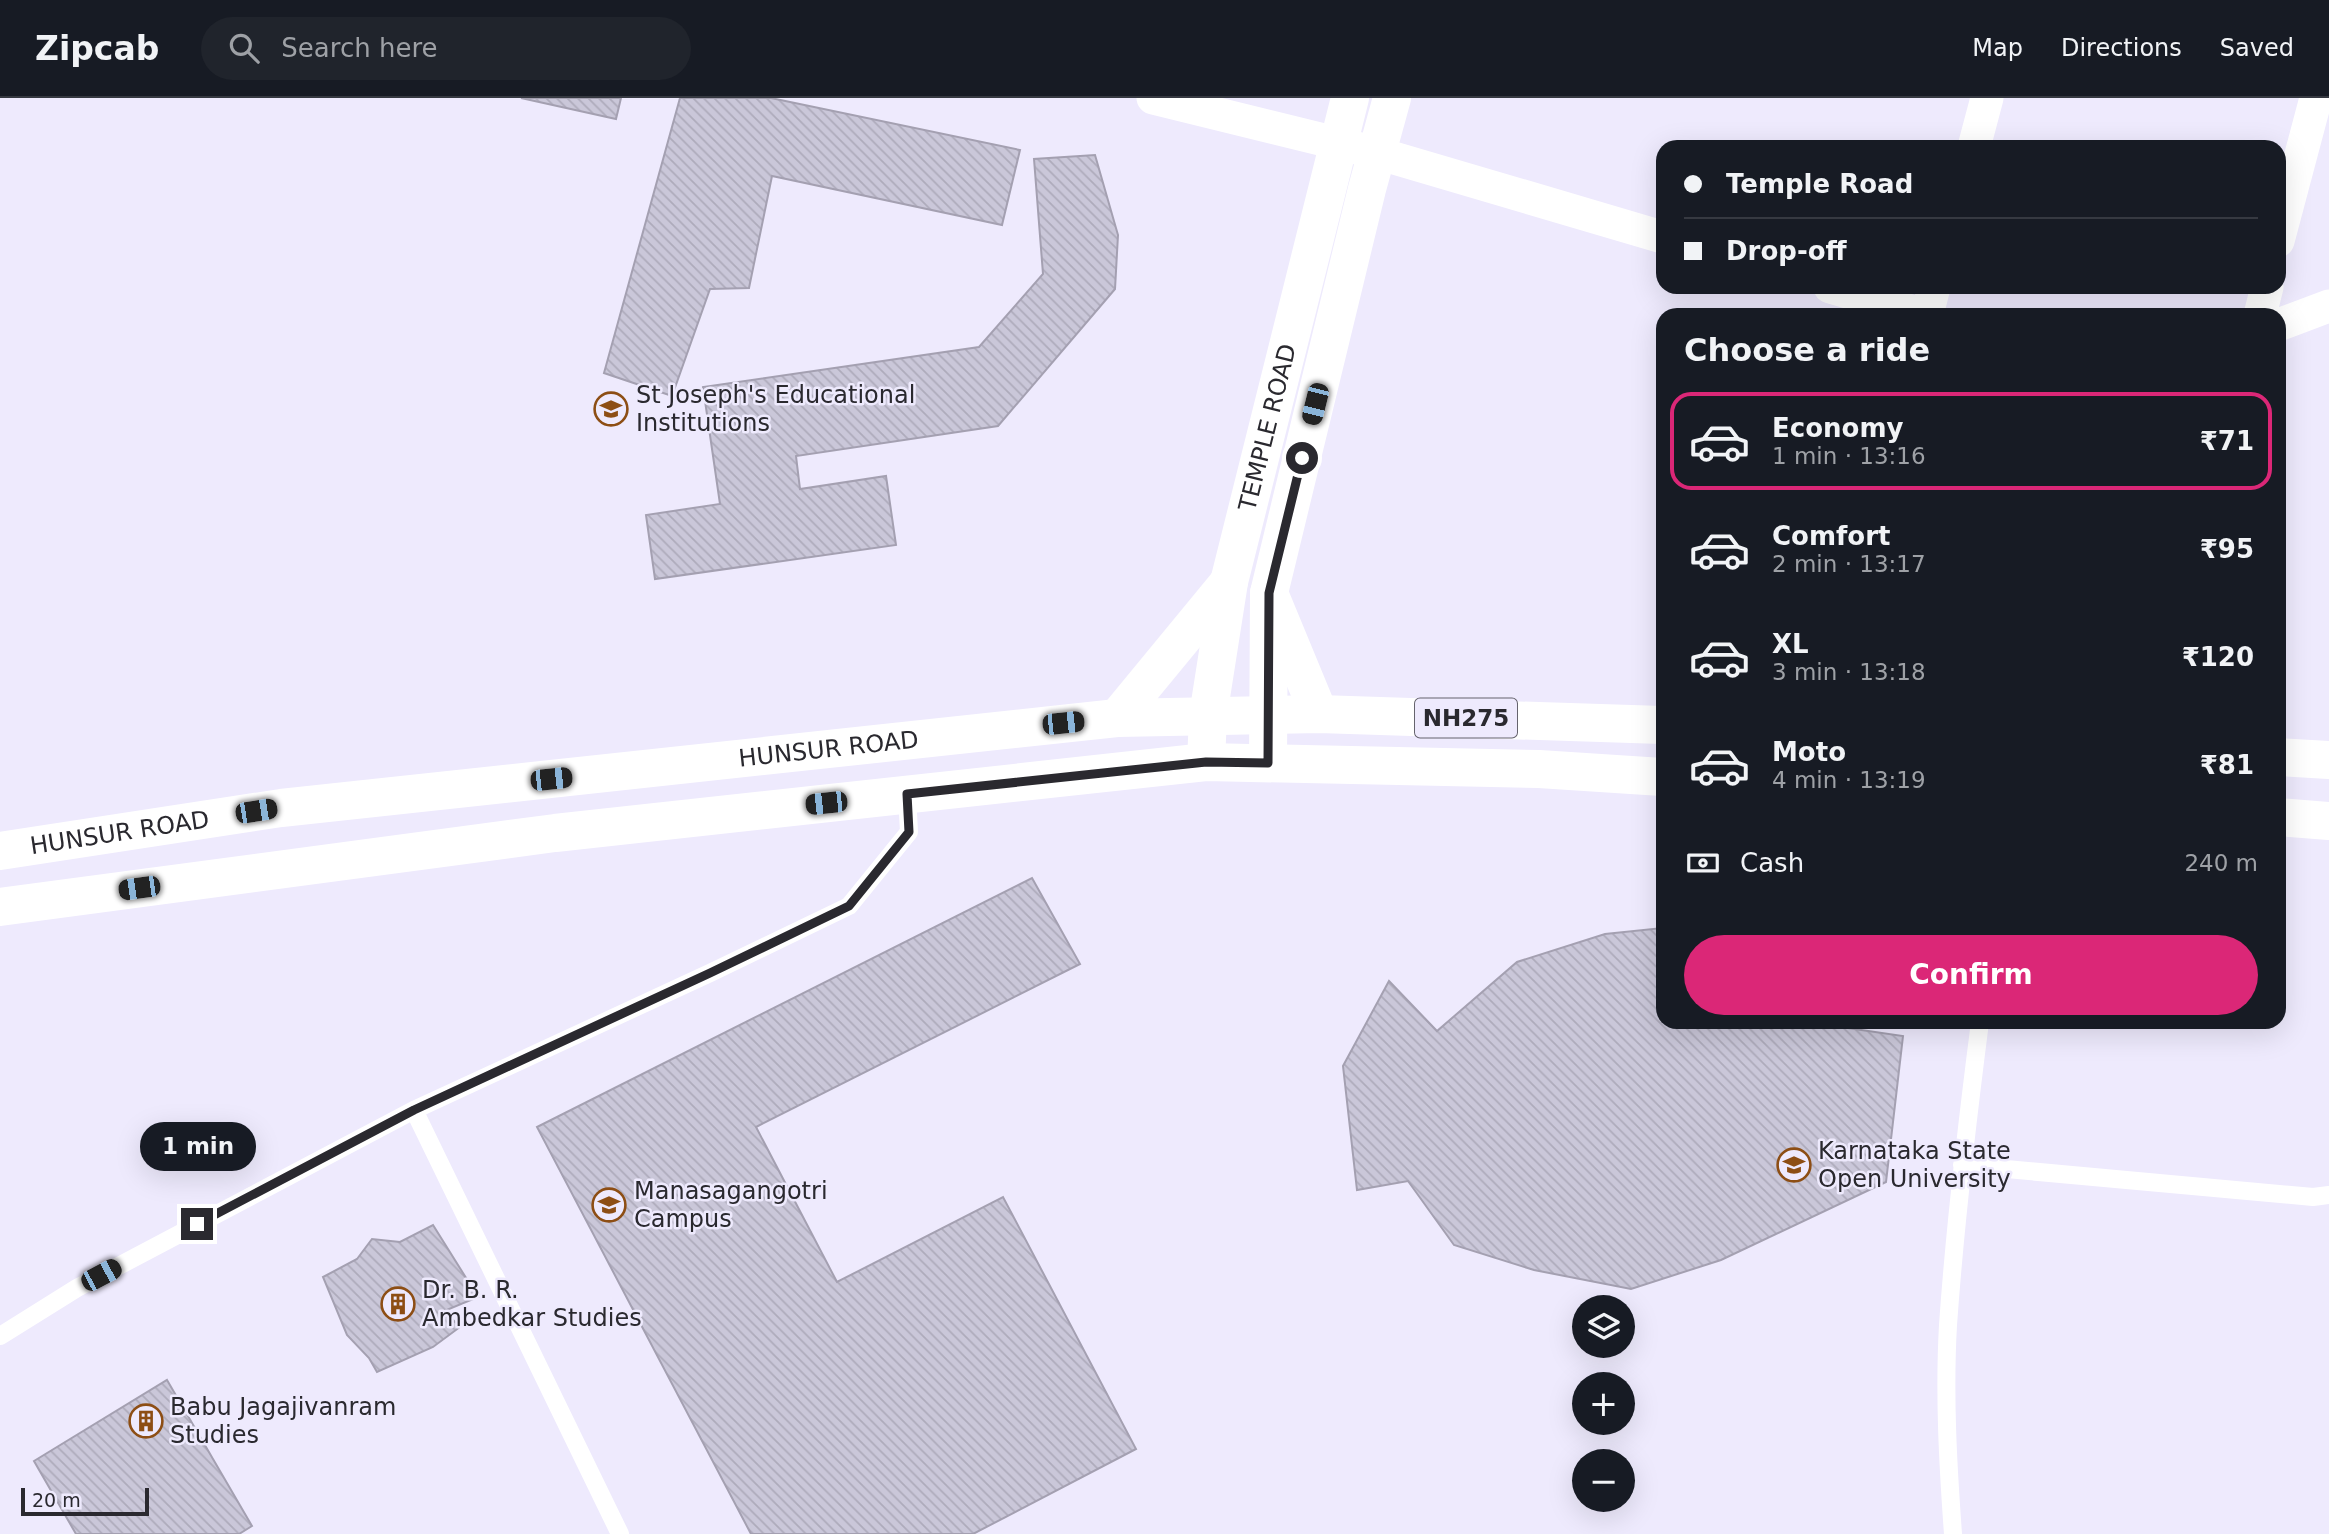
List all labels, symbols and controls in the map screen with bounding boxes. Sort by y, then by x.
search box [201,17,691,80]
text: Zipcab [35,29,159,68]
icon: search [225,29,263,67]
text: Search here [281,33,438,63]
text: Map [1972,34,2023,62]
text: Directions [2061,34,2182,62]
text: Saved [2220,34,2294,62]
text: Temple Road [1726,169,1913,199]
text: Drop-off [1726,236,1847,266]
text: Choose a ride [1684,331,1930,369]
street label: TEMPLE ROAD [1233,341,1302,515]
place label: St Joseph's Educational Institutions [636,381,915,437]
car [1300,381,1331,427]
school or university icon: St Joseph's Educational Institutions [592,390,630,428]
icon: car [1688,410,1751,473]
text: Economy [1772,413,1903,443]
text: ₹71 [2200,426,2254,456]
route start [1286,442,1318,474]
text: 1 min · 13:16 [1772,443,1926,469]
icon: car [1688,518,1751,581]
text: Comfort [1772,521,1890,551]
text: ₹95 [2200,534,2254,564]
text: 2 min · 13:17 [1772,551,1926,577]
icon: car [1688,626,1751,689]
text: XL [1772,629,1809,659]
text: ₹120 [2182,642,2254,672]
text: 3 min · 13:18 [1772,659,1926,685]
road number: NH275 [1415,698,1517,738]
car [1042,710,1085,736]
street label: HUNSUR ROAD [737,725,920,773]
icon: car [1688,734,1751,797]
text: Moto [1772,737,1846,767]
text: ₹81 [2200,750,2254,780]
car [530,766,573,792]
text: 4 min · 13:19 [1772,767,1926,793]
car [805,790,848,816]
car [234,797,279,825]
street label: HUNSUR ROAD [28,805,211,860]
icon: cash [1684,844,1722,882]
text: Cash [1740,848,1804,878]
text: 240 m [2184,850,2258,876]
car [117,875,162,901]
button: Confirm [1684,935,2258,1015]
callout: 1 min [139,1122,255,1172]
text: 1 min [162,1133,234,1159]
place label: Karnataka State Open University [1818,1137,2011,1193]
school or university icon: Karnataka State Open University [1775,1146,1813,1184]
place label: Manasagangotri Campus [634,1177,828,1233]
school or university icon: Manasagangotri Campus [590,1186,628,1224]
route end [181,1208,213,1240]
car [78,1256,125,1294]
place label: Dr. B. R. Ambedkar Studies [422,1276,642,1332]
building icon: Dr. B. R. Ambedkar Studies [379,1285,417,1323]
map controls [1572,1295,1635,1512]
button: layers [1572,1295,1635,1358]
button: + [1572,1372,1635,1435]
place label: Babu Jagajivanram Studies [170,1393,396,1449]
building icon: Babu Jagajivanram Studies [127,1402,165,1440]
button: − [1572,1449,1635,1512]
scale bar [21,1485,149,1517]
text: 20 m [32,1489,81,1511]

